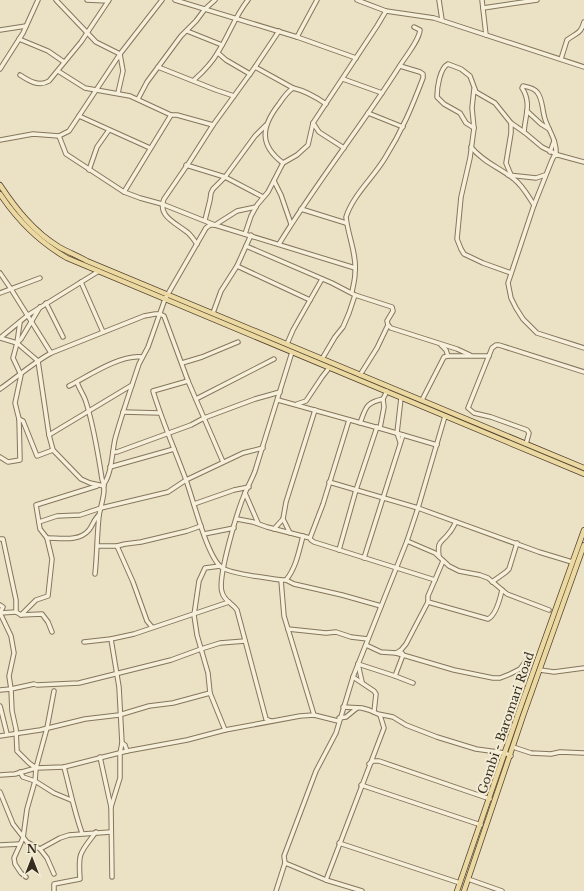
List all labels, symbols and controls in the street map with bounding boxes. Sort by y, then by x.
street label: Gombi - Baromari Road [474,650,537,796]
north arrow [12,839,52,879]
text: N [27,842,38,856]

